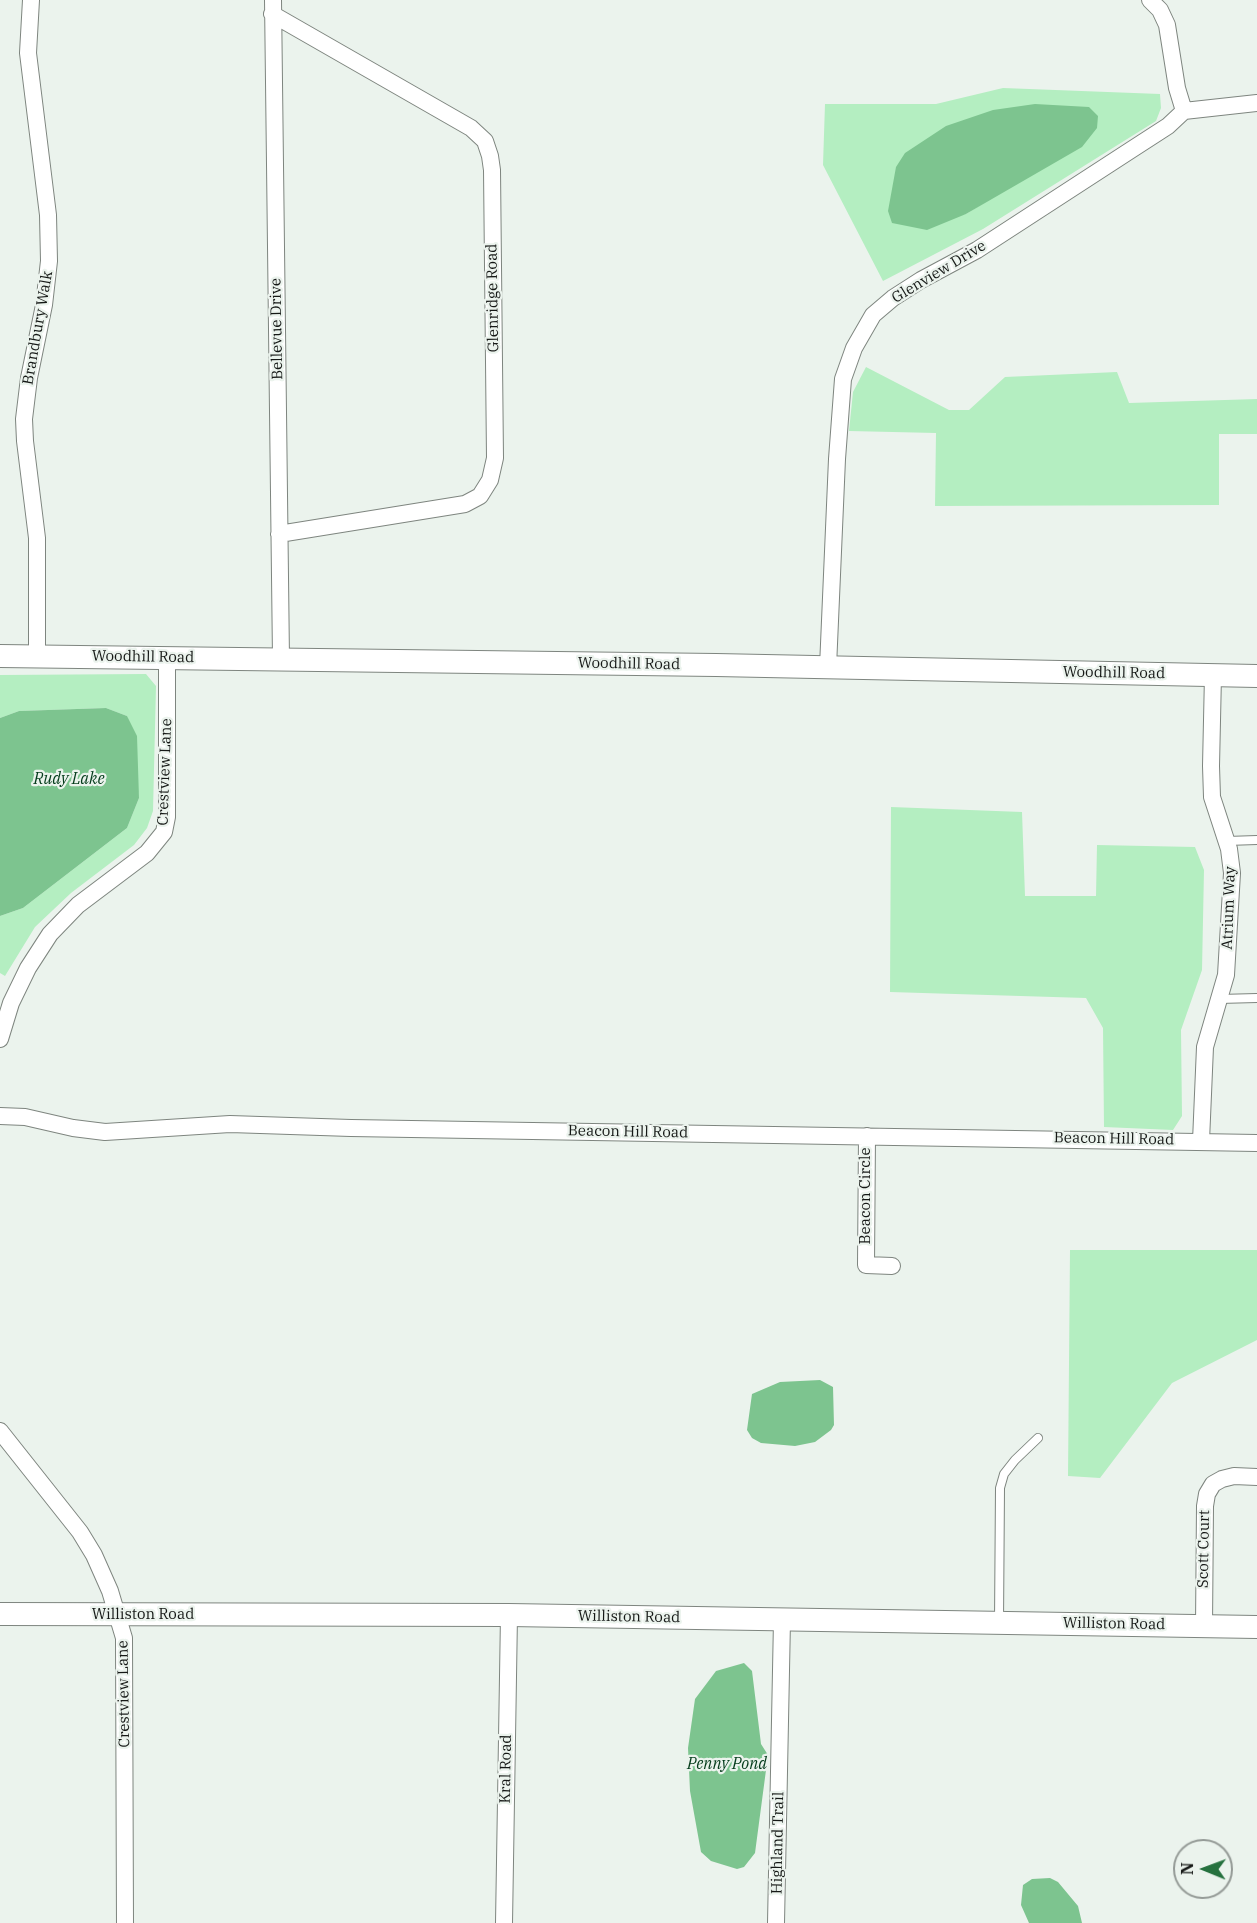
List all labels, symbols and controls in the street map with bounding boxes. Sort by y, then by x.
street label: Glenview Drive [889,237,989,307]
street label: Glenridge Road [483,243,503,353]
street label: Brandbury Walk [19,270,57,386]
street label: Bellevue Drive [267,278,287,380]
street label: Woodhill Road [92,647,194,667]
street label: Woodhill Road [578,654,680,674]
street label: Woodhill Road [1063,663,1165,683]
street label: Crestview Lane [154,718,176,826]
water label: Rudy Lake [33,769,105,789]
street label: Atrium Way [1219,866,1239,950]
street label: Beacon Hill Road [568,1122,688,1142]
street label: Beacon Hill Road [1054,1129,1174,1149]
street label: Beacon Circle [857,1148,875,1244]
street label: Scott Court [1194,1510,1214,1588]
street label: Williston Road [92,1606,194,1624]
street label: Williston Road [578,1607,680,1627]
street label: Williston Road [1063,1614,1165,1634]
street label: Crestview Lane [114,1640,134,1748]
street label: Kral Road [496,1734,516,1804]
water label: Penny Pond [687,1754,767,1774]
street label: Highland Trail [768,1792,788,1894]
north arrow [1173,1839,1233,1899]
text: N [1177,1862,1197,1875]

